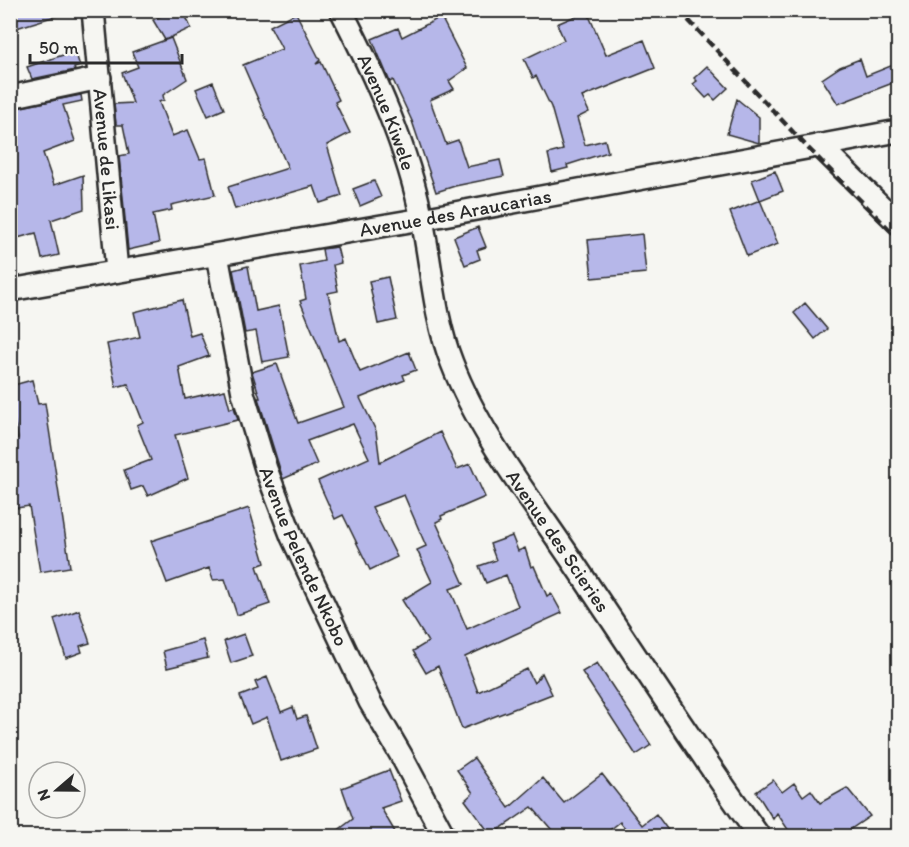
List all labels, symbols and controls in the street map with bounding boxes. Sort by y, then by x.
scale bar [30,27,182,65]
text: 50 m [39,37,79,59]
street label: Avenue Kiwele [353,50,421,173]
street label: Avenue de Likasi [88,88,125,231]
street label: Avenue des Araucarias [358,183,553,242]
street label: Avenue Pelende Nkobo [254,463,354,650]
street label: Avenue des Scieries [501,465,615,617]
north arrow [27,760,87,820]
text: N [33,787,54,803]

